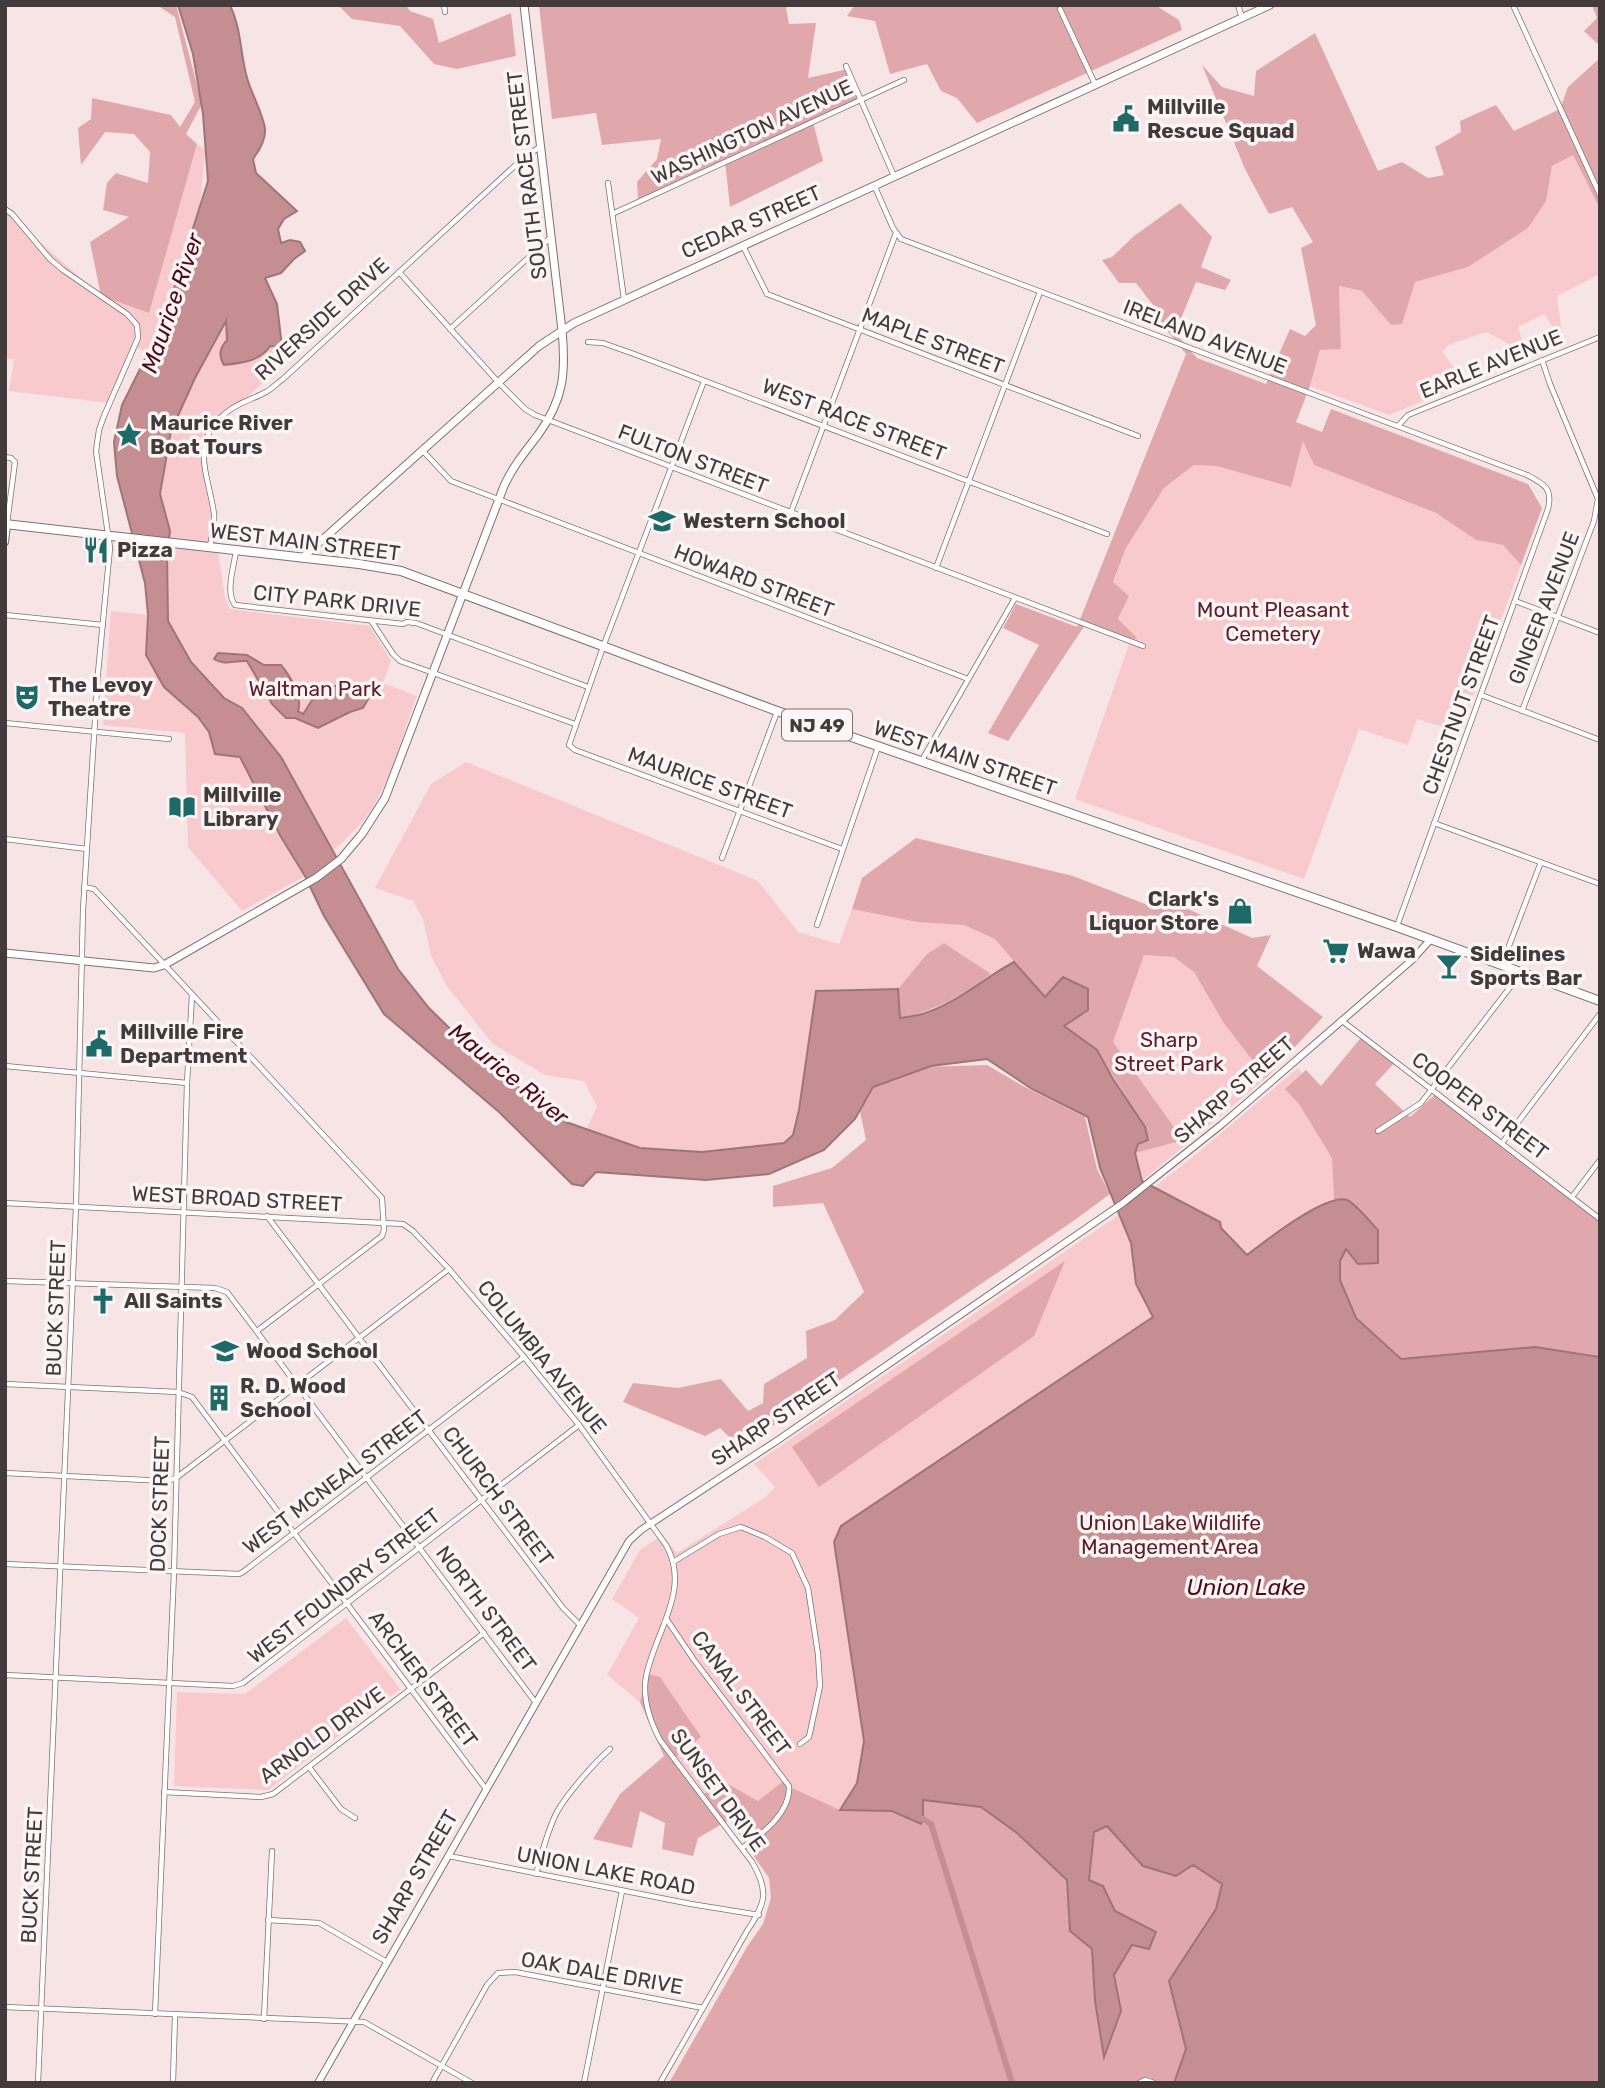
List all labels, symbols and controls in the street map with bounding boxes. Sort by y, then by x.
street label: SOUTH RACE STREET [501,69,552,281]
street label: WASHINGTON AVENUE [647,74,856,189]
place label: Millville Rescue Squad [1147,94,1295,143]
public building icon: Millville Rescue Squad [1111,104,1141,134]
street label: CEDAR STREET [677,180,825,264]
water label: Maurice River [135,228,209,377]
street label: RIVERSIDE DRIVE [250,252,394,385]
street label: IRELAND AVENUE [1120,294,1291,379]
street label: MAPLE STREET [859,302,1008,379]
street label: EARLE AVENUE [1416,324,1566,403]
street label: WEST RACE STREET [759,373,950,466]
place label: Maurice River Boat Tours [150,410,293,459]
street label: FULTON STREET [615,418,772,499]
place icon: Maurice River Boat Tours [114,420,144,450]
school or university icon: Western School [647,506,677,536]
place label: Western School [683,508,846,533]
street label: WEST MAIN STREET [208,517,402,566]
street label: GINGER AVENUE [1503,528,1584,688]
restaurant icon: Pizza [81,535,111,565]
place label: Pizza [117,537,173,562]
street label: HOWARD STREET [671,539,838,623]
street label: CITY PARK DRIVE [252,579,422,622]
park label: Mount Pleasant Cemetery [1197,597,1349,646]
street label: CHESTNUT STREET [1416,612,1505,798]
place label: The Levoy Theatre [48,672,153,721]
park label: Waltman Park [248,676,382,701]
theatre icon: The Levoy Theatre [12,682,42,712]
road number: NJ 49 [782,710,852,740]
street label: WEST MAIN STREET [870,714,1060,801]
street label: MAURICE STREET [625,741,796,824]
place label: Millville Library [203,782,281,831]
library icon: Millville Library [167,792,197,822]
place label: Clark's Liquor Store [1089,886,1219,935]
shop icon: Clark's Liquor Store [1225,896,1255,926]
supermarket icon: Wawa [1321,936,1351,966]
place label: Wawa [1357,938,1416,963]
place label: Sidelines Sports Bar [1470,941,1583,990]
bar icon: Sidelines Sports Bar [1434,951,1464,981]
water label: Maurice River [444,1017,575,1132]
place label: Millville Fire Department [120,1019,248,1068]
park label: Sharp Street Park [1114,1027,1224,1076]
public building icon: Millville Fire Department [84,1029,114,1059]
street label: SHARP STREET [1169,1031,1299,1148]
street label: COOPER STREET [1407,1046,1553,1165]
street label: WEST BROAD STREET [131,1180,343,1217]
street label: BUCK STREET [41,1239,70,1377]
street label: COLUMBIA AVENUE [473,1275,612,1439]
church icon: All Saints [88,1286,118,1316]
place label: All Saints [124,1288,223,1313]
school or university icon: Wood School [210,1336,240,1366]
place label: Wood School [246,1338,378,1363]
street label: SHARP STREET [706,1366,845,1471]
place label: R. D. Wood School [240,1373,346,1422]
building icon: R. D. Wood School [204,1383,234,1413]
street label: WEST MCNEAL STREET [238,1404,432,1559]
street label: CHURCH STREET [438,1421,559,1570]
street label: DOCK STREET [145,1435,174,1573]
street label: WEST FOUNDRY STREET [243,1503,445,1668]
park label: Union Lake Wildlife Management Area [1079,1510,1261,1559]
street label: NORTH STREET [431,1541,542,1677]
water label: Union Lake [1187,1573,1306,1601]
street label: ARCHER STREET [364,1605,483,1752]
street label: CANAL STREET [686,1626,796,1760]
street label: ARNOLD DRIVE [254,1681,389,1788]
street label: SUNSET DRIVE [666,1724,771,1856]
street label: SHARP STREET [366,1805,463,1948]
street label: BUCK STREET [15,1806,48,1944]
street label: UNION LAKE ROAD [515,1841,698,1900]
street label: OAK DALE DRIVE [519,1946,685,1999]

